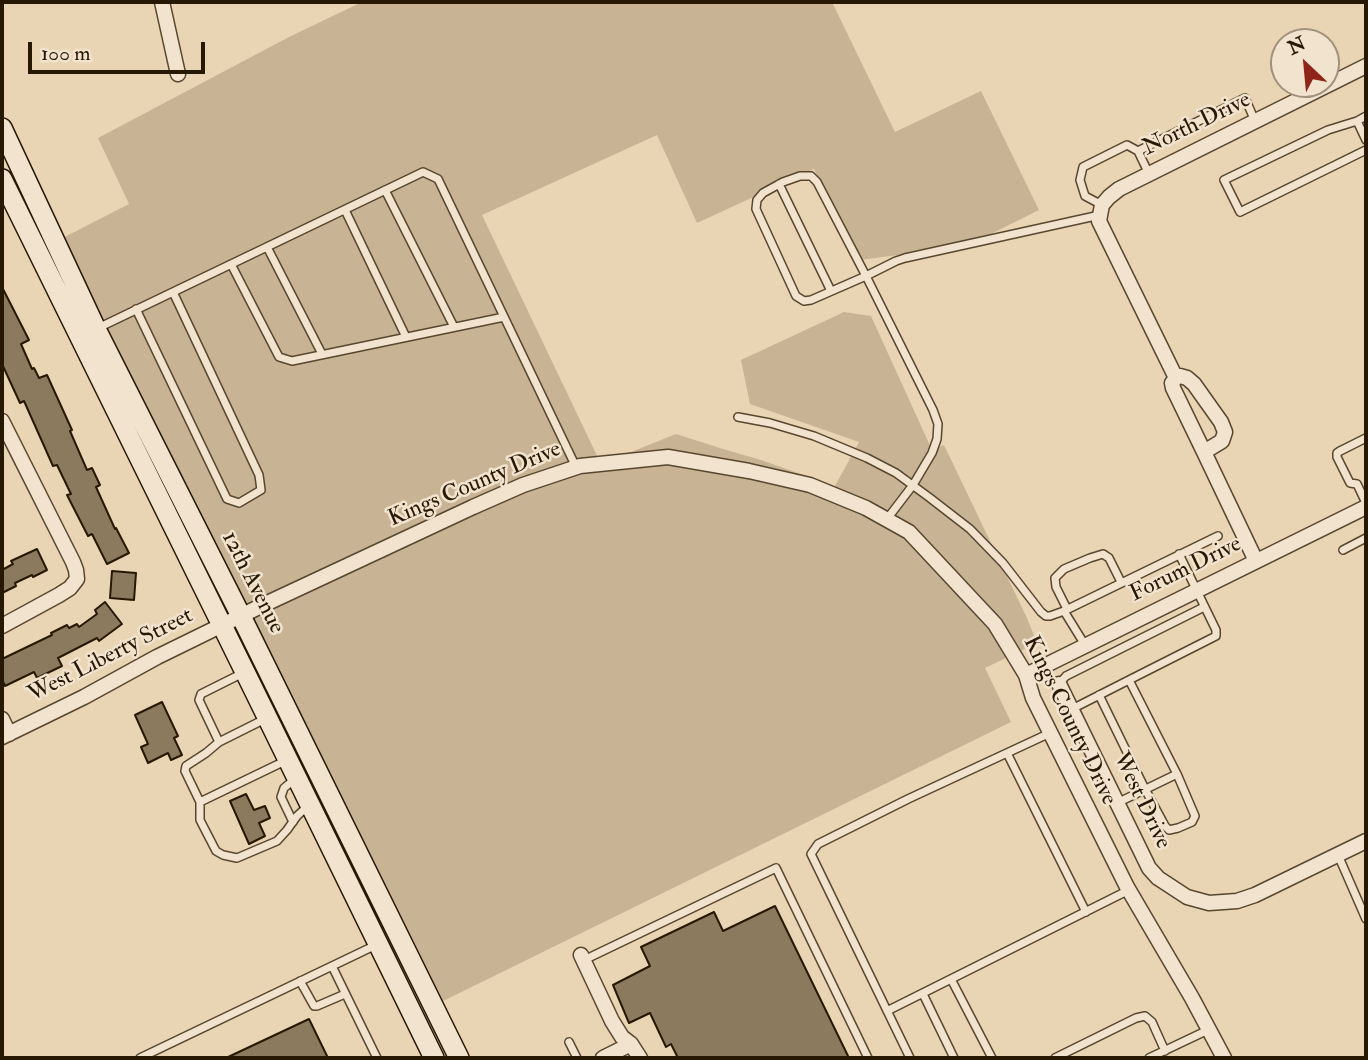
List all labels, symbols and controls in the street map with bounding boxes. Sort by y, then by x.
scale bar [32,28,208,72]
north arrow [1270,28,1340,98]
text: N [1284,31,1310,60]
text: 100 m [41,40,91,67]
street label: North Drive [1138,87,1256,163]
street label: Kings County Drive [385,436,565,534]
street label: 12th Avenue [215,527,289,639]
street label: Forum Drive [1126,531,1246,609]
street label: West Liberty Street [24,603,198,709]
street label: Kings County Drive [1016,632,1122,810]
street label: West Drive [1106,748,1176,854]

